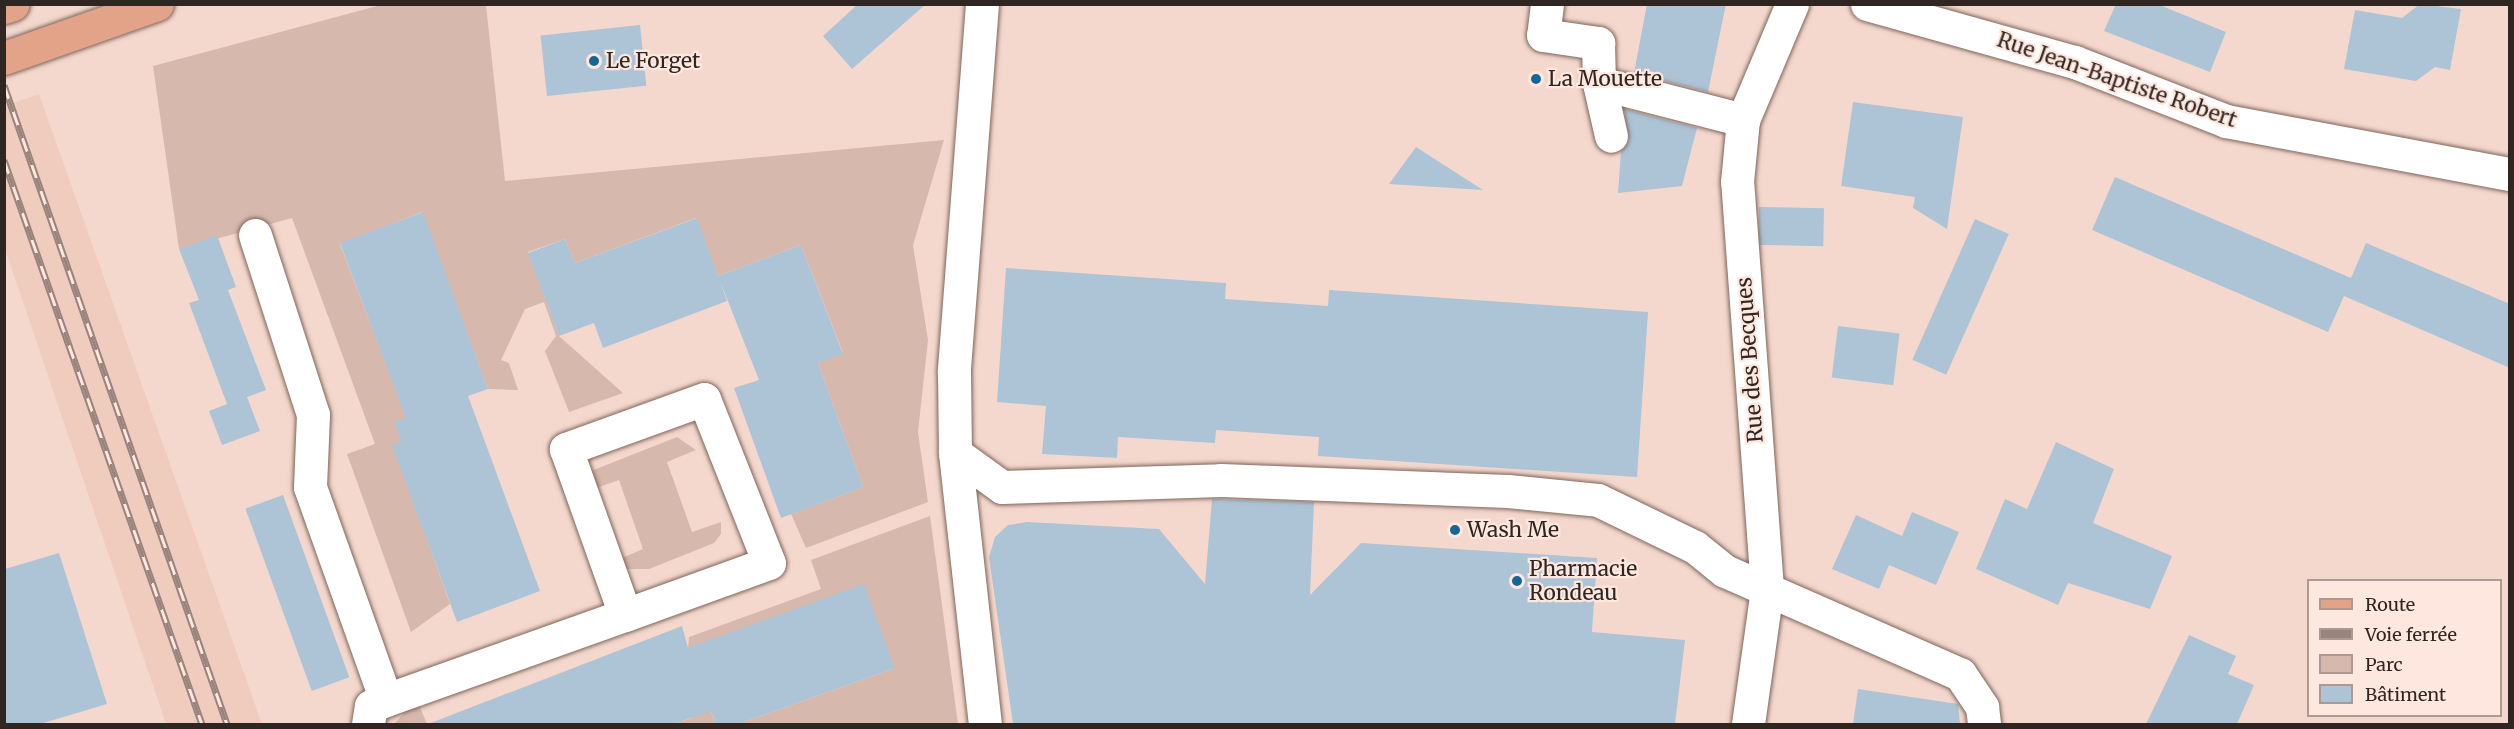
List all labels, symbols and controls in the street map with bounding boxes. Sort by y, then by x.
street label: Rue Jean-Baptiste Robert [1994,27,2240,133]
place label: Le Forget [606,48,700,74]
marker: Le Forget [587,54,601,68]
place label: La Mouette [1548,66,1662,92]
marker: La Mouette [1529,72,1543,86]
street label: Rue des Becques [1732,276,1768,444]
place label: Wash Me [1467,517,1559,543]
marker: Wash Me [1448,523,1462,537]
place label: Pharmacie Rondeau [1529,556,1637,606]
marker: Pharmacie Rondeau [1510,574,1524,588]
legend [2307,579,2502,717]
text: Route [2365,593,2415,616]
text: Voie ferrée [2365,623,2457,646]
text: Parc [2365,653,2403,676]
text: Bâtiment [2365,683,2446,706]

